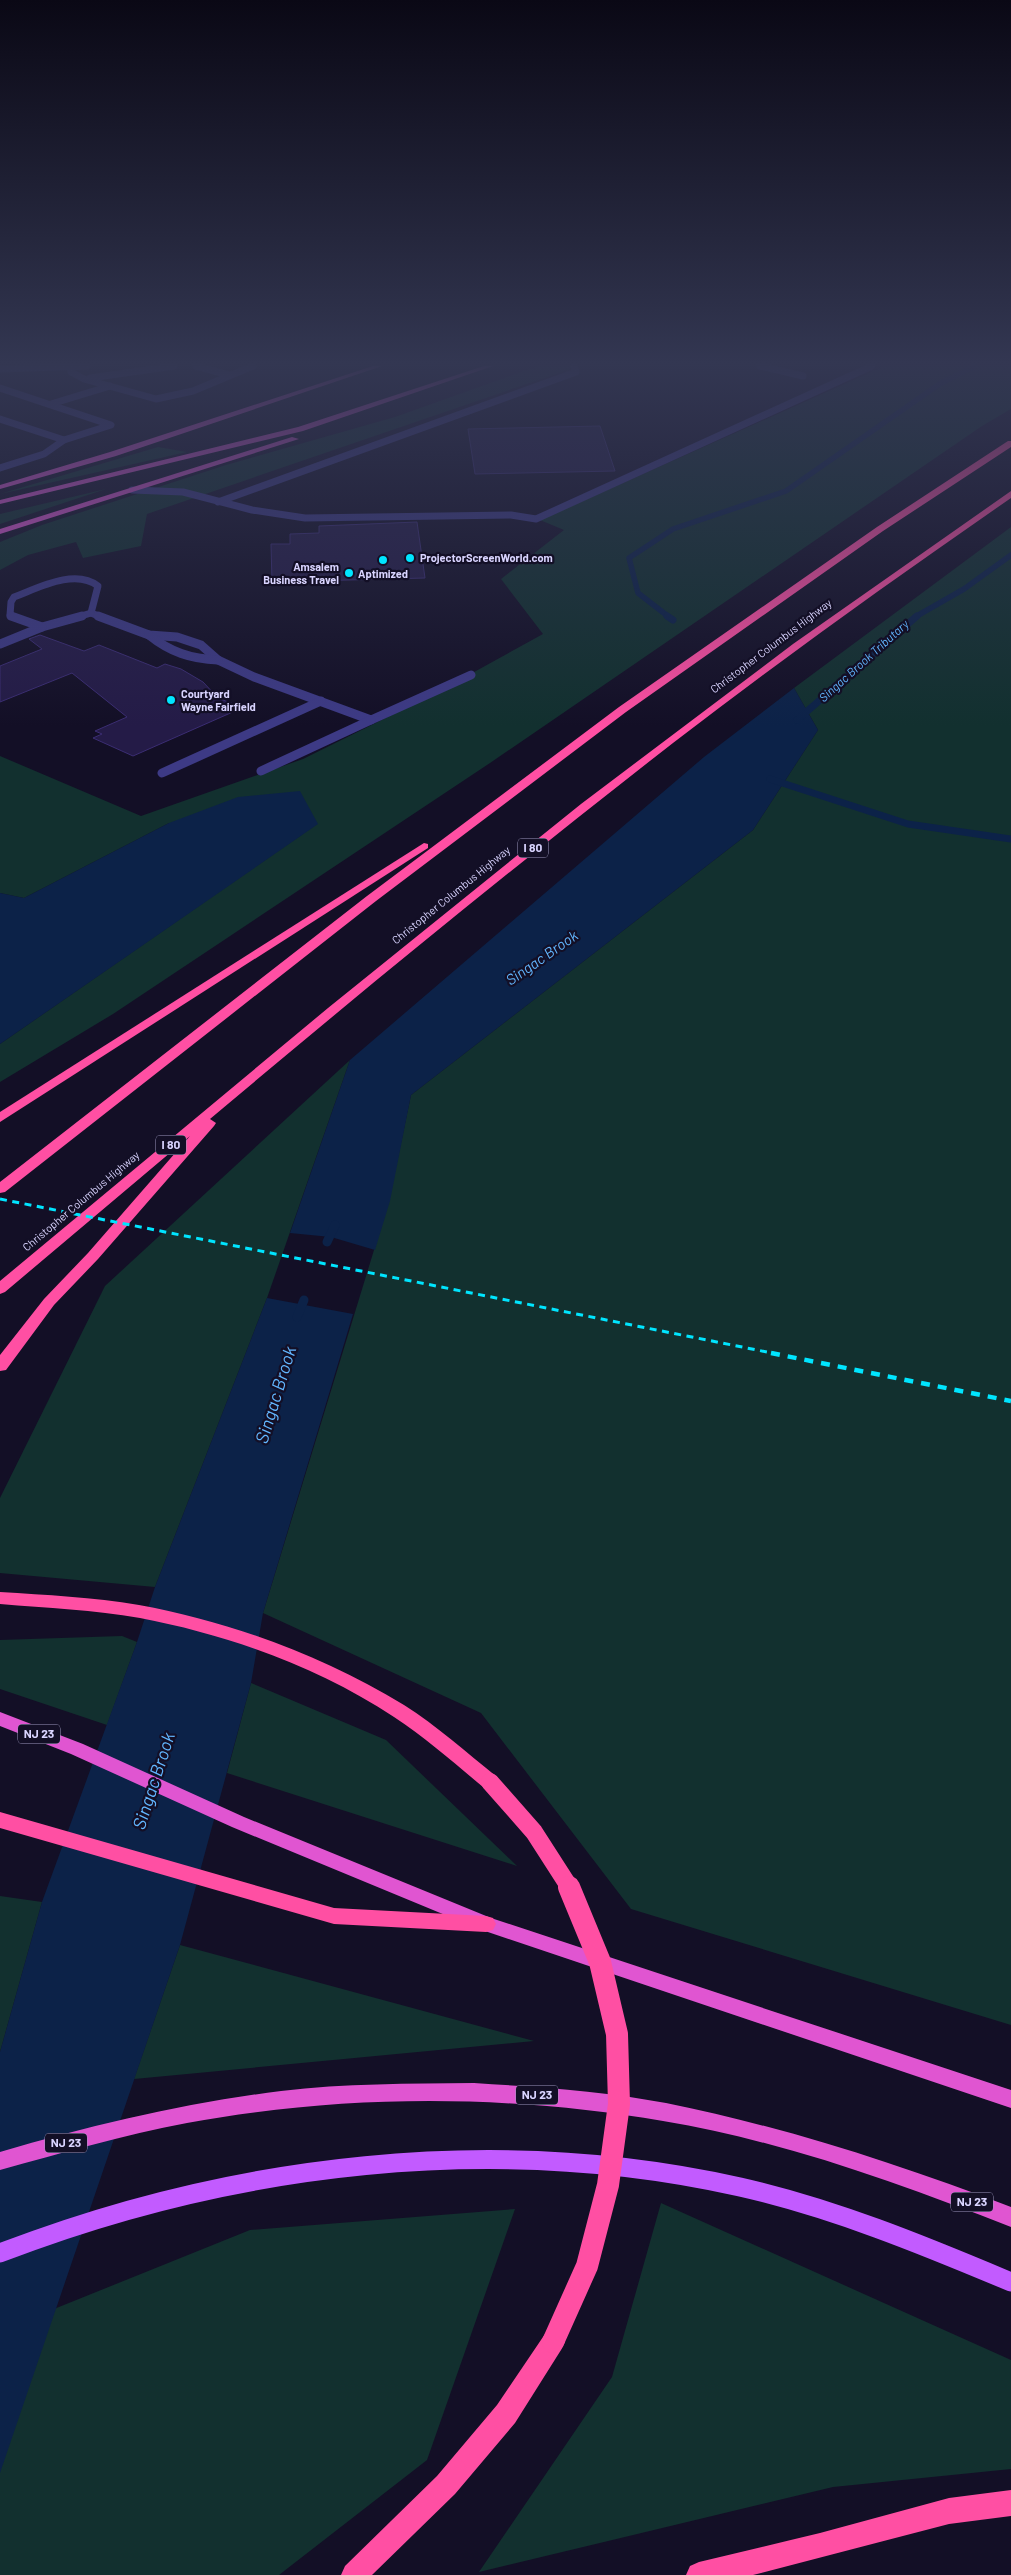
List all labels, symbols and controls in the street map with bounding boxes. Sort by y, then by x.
place label: ProjectorScreenWorld.com [420,551,553,564]
marker: ProjectorScreenWorld.com [404,552,416,564]
marker: Aptimized [377,554,389,566]
place label: Amsalem Business Travel [263,560,339,586]
marker: Amsalem Business Travel [343,567,355,579]
place label: Aptimized [358,567,408,580]
street label: Christopher Columbus Highway [708,596,834,695]
water label: Singac Brook Tributary [816,616,911,704]
place label: Courtyard Wayne Fairfield [181,687,256,713]
marker: Courtyard Wayne Fairfield [165,694,177,706]
road number: I 80 [518,838,548,858]
street label: Christopher Columbus Highway [389,843,512,946]
water label: Singac Brook [502,925,581,989]
road number: I 80 [156,1136,186,1154]
street label: Christopher Columbus Highway [20,1148,142,1253]
water label: Singac Brook [250,1343,300,1446]
road number: NJ 23 [18,1725,60,1744]
water label: Singac Brook [127,1729,179,1832]
road number: NJ 23 [516,2086,558,2104]
road number: NJ 23 [45,2134,87,2152]
road number: NJ 23 [951,2192,993,2212]

